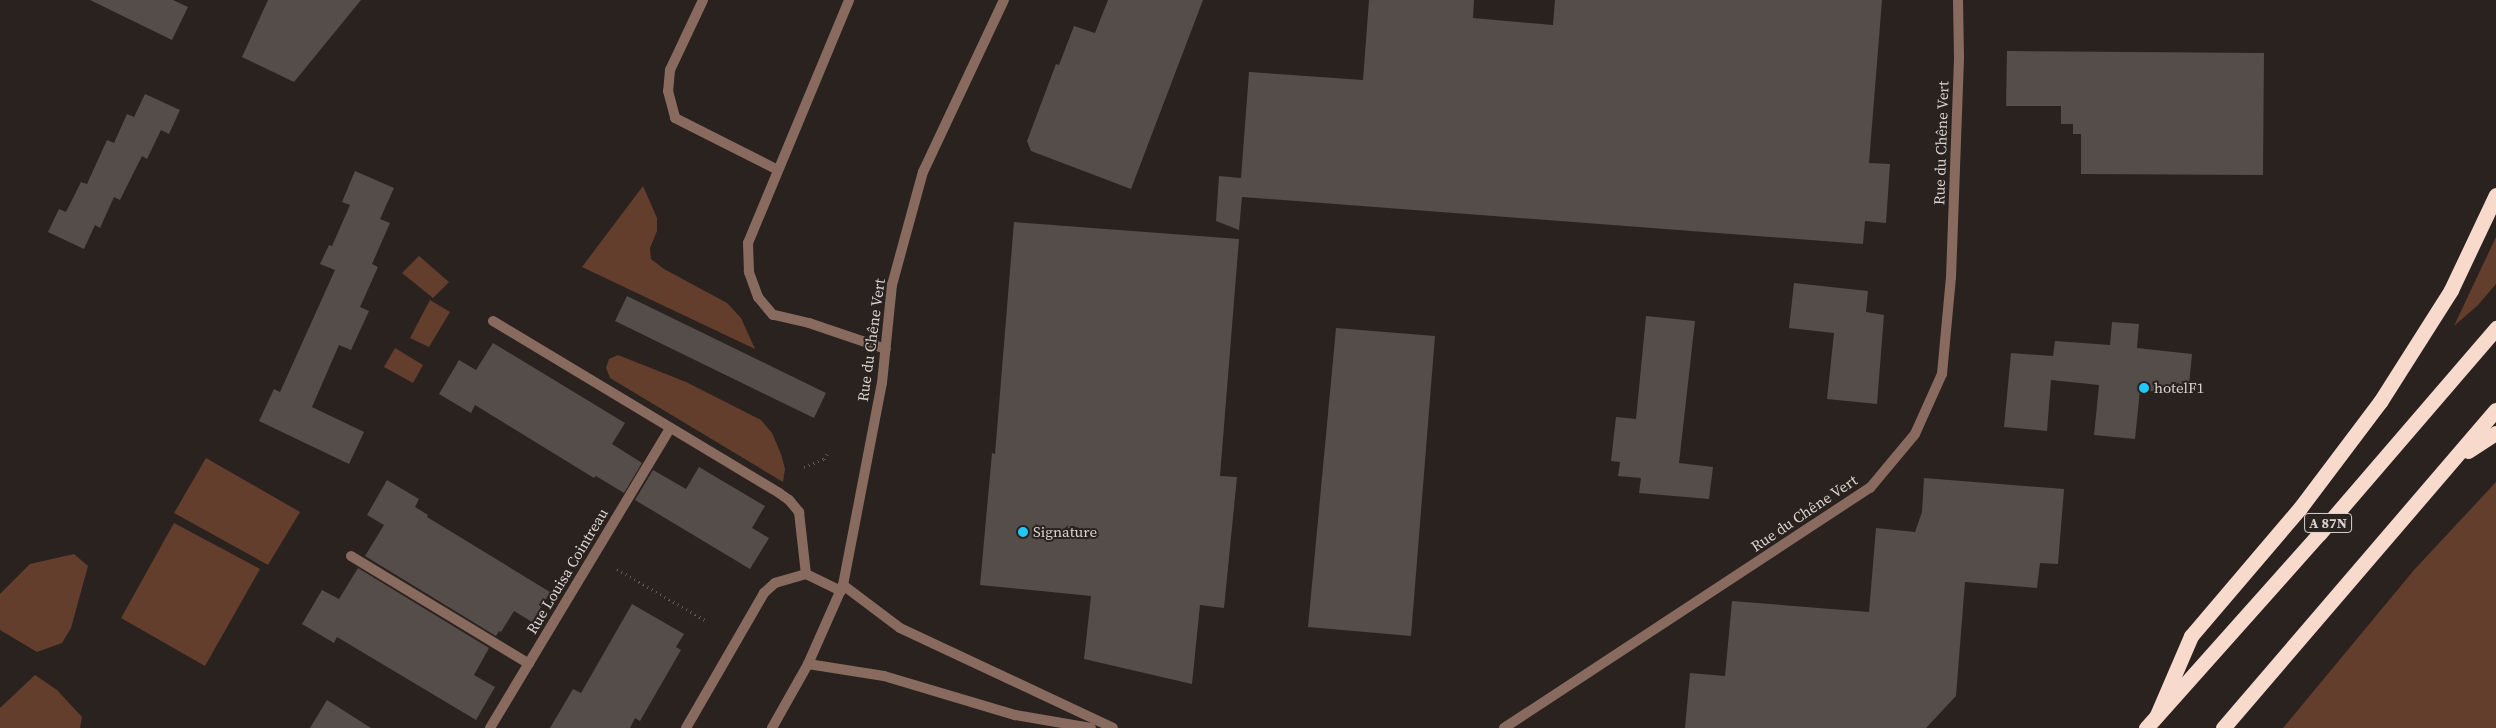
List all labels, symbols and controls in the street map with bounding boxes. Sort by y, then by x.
street label: Rue du Chêne Vert [1930,80,1952,206]
street label: Rue du Chêne Vert [853,277,889,403]
place label: hotelF1 [2154,379,2204,397]
marker: hotelF1 [2138,382,2150,394]
street label: Rue du Chêne Vert [1747,471,1861,555]
street label: Rue Louisa Cointreau [522,505,612,637]
road number: A 87N [2303,512,2353,534]
place label: Signature [1033,523,1097,541]
marker: Signature [1017,526,1029,538]

